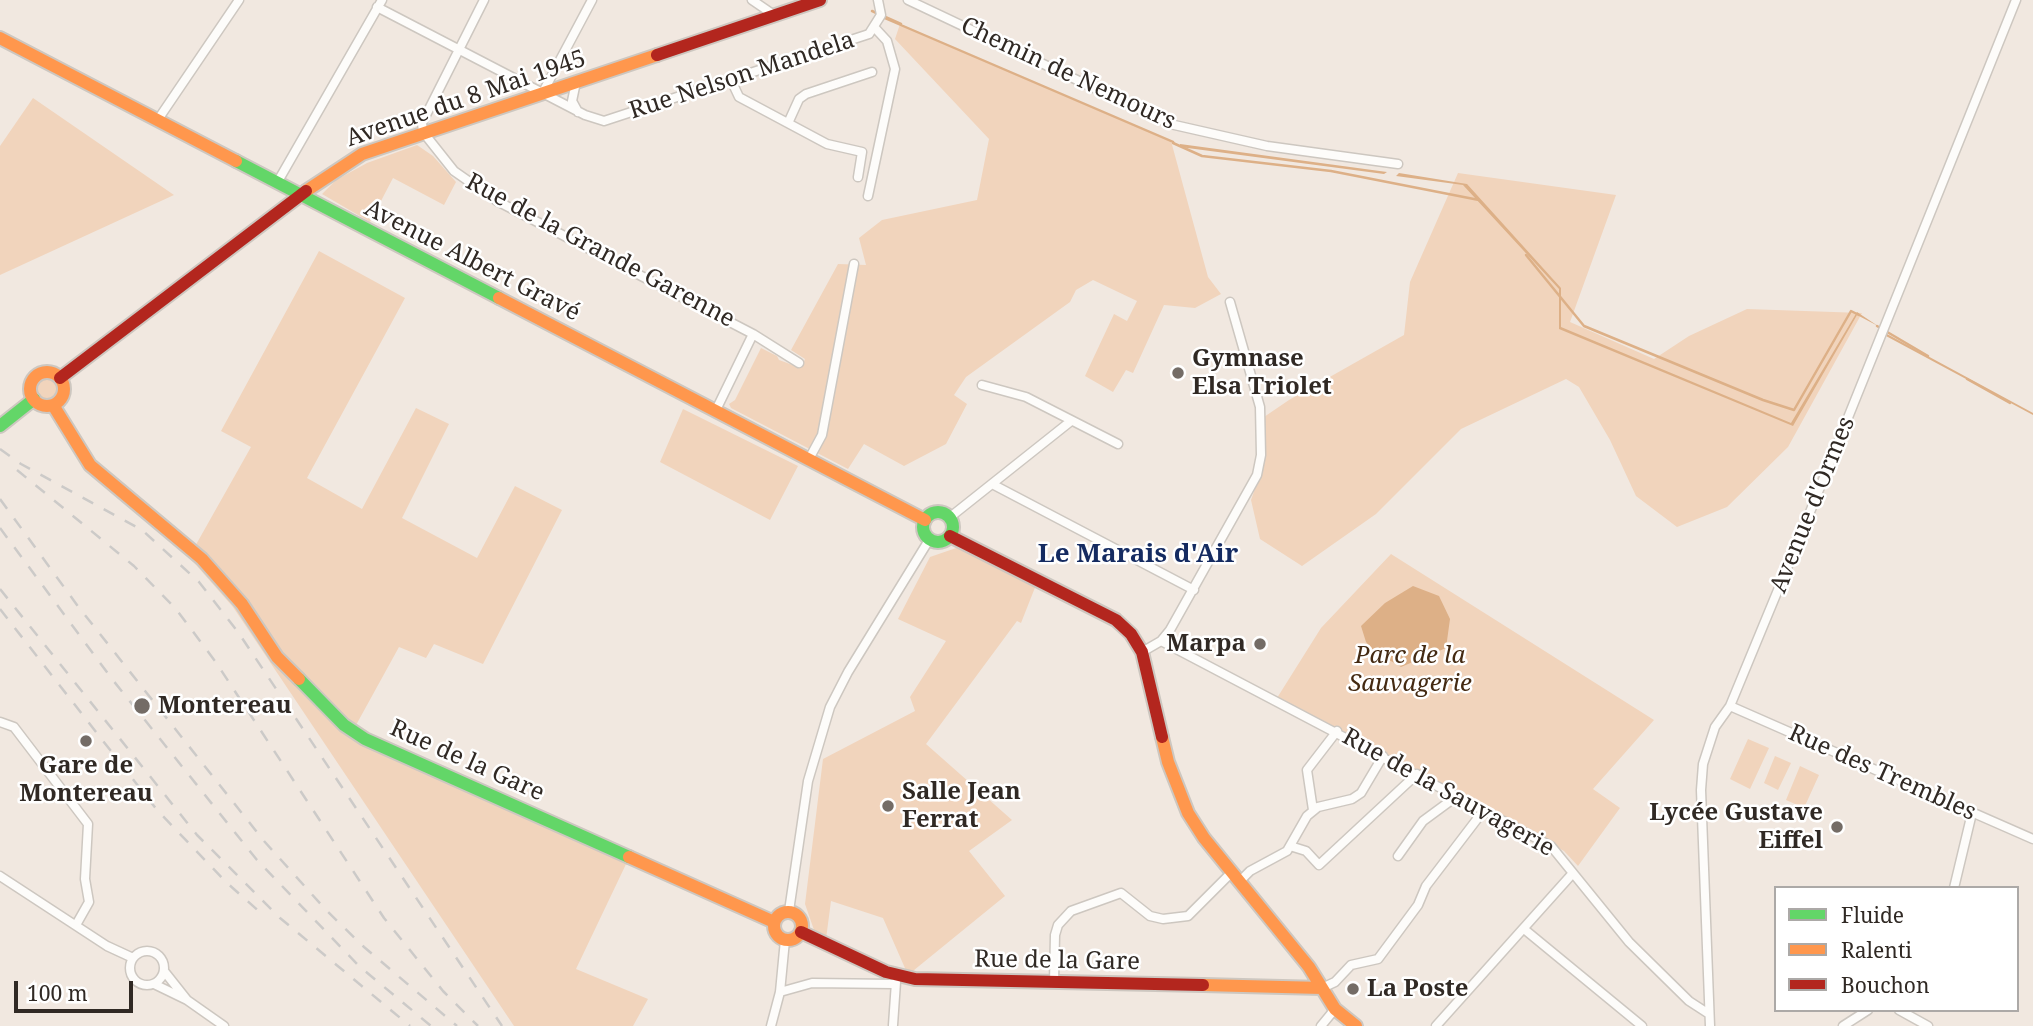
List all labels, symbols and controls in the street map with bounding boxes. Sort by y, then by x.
street label: Chemin de Nemours [956,12,1180,136]
street label: Rue Nelson Mandela [626,26,858,126]
street label: Avenue du 8 Mai 1945 [342,44,590,154]
street label: Rue de la Grande Garenne [461,168,739,334]
street label: Avenue Albert Gravé [359,194,585,328]
place label: Gymnase Elsa Triolet [1192,345,1332,401]
marker: Gymnase Elsa Triolet [1170,365,1186,381]
street label: Avenue d'Ormes [1765,413,1861,597]
district label: Le Marais d'Air [1038,539,1238,571]
place label: Marpa [1166,630,1246,658]
marker: Marpa [1252,636,1268,652]
park label: Parc de la Sauvagerie [1348,642,1472,698]
place label: Montereau [158,692,292,720]
marker: Montereau [132,696,152,716]
street label: Rue de la Gare [385,714,549,808]
street label: Rue des Trembles [1784,719,1980,827]
street label: Rue de la Sauvagerie [1337,723,1559,863]
marker: Gare de Montereau [78,733,94,749]
place label: Gare de Montereau [19,752,153,808]
place label: Salle Jean Ferrat [902,778,1021,834]
marker: Salle Jean Ferrat [880,798,896,814]
place label: Lycée Gustave Eiffel [1649,799,1823,855]
marker: Lycée Gustave Eiffel [1829,819,1845,835]
legend [1774,886,2019,1012]
text: Fluide [1841,901,1904,929]
text: Ralenti [1841,936,1912,964]
street label: Rue de la Gare [974,945,1140,977]
scale bar [18,967,136,1011]
text: Bouchon [1841,971,1930,999]
place label: La Poste [1367,975,1468,1003]
text: 100 m [27,979,88,1007]
marker: La Poste [1345,981,1361,997]

